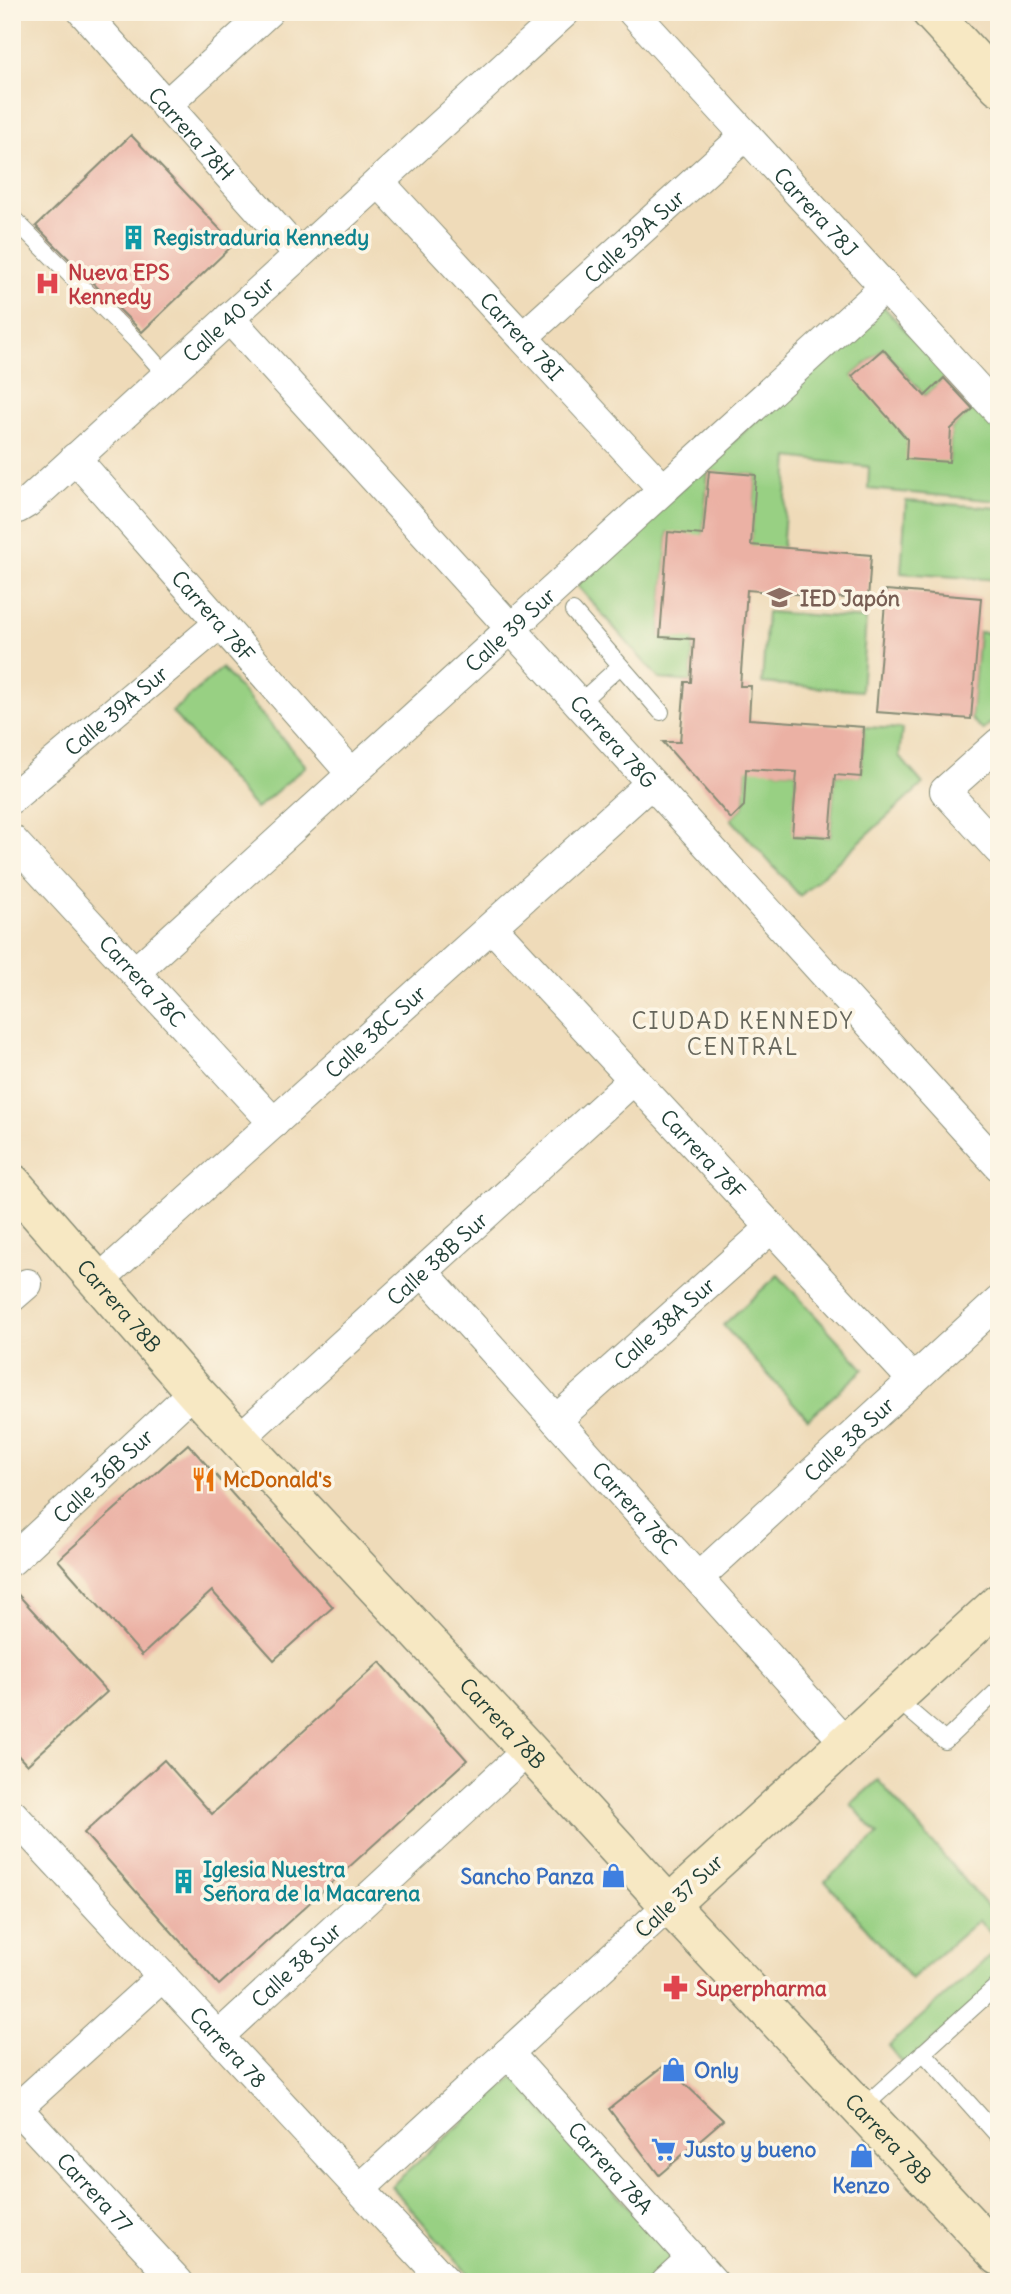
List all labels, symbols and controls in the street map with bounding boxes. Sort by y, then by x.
street label: Carrera 78H [143,81,240,186]
street label: Carrera 78J [768,161,864,262]
street label: Calle 39A Sur [578,184,690,289]
building icon: Registraduria Kennedy [119,223,147,251]
place label: Registraduria Kennedy [153,224,369,251]
place label: Nueva EPS Kennedy [68,259,170,310]
hospital icon: Nueva EPS Kennedy [34,270,62,298]
street label: Calle 40 Sur [177,270,280,368]
street label: Carrera 78I [474,286,569,386]
street label: Carrera 78F [166,564,261,667]
street label: Calle 39 Sur [459,581,561,677]
school or university icon: IED Japón [766,584,794,612]
place label: IED Japón [800,585,900,612]
street label: Calle 39A Sur [59,659,173,761]
street label: Carrera 78G [564,689,663,794]
street label: Carrera 78C [93,929,192,1032]
street label: Calle 38C Sur [319,979,432,1084]
district label: CIUDAD KENNEDY CENTRAL [631,1006,855,1061]
street label: Carrera 78F [655,1103,752,1205]
street label: Calle 38B Sur [381,1206,493,1311]
street label: Carrera 78B [71,1253,167,1358]
street label: Calle 38A Sur [608,1271,721,1376]
street label: Calle 38 Sur [798,1391,900,1487]
street label: Calle 36B Sur [47,1422,159,1529]
street label: Carrera 78C [586,1456,683,1560]
restaurant icon: McDonald's [189,1465,217,1493]
place label: McDonald's [223,1466,332,1493]
street label: Carrera 78B [454,1672,552,1774]
street label: Calle 37 Sur [629,1848,729,1944]
place label: Iglesia Nuestra Señora de la Macarena [203,1856,420,1907]
shop icon: Sancho Panza [600,1862,628,1890]
place label: Sancho Panza [460,1863,594,1890]
building icon: Iglesia Nuestra Señora de la Macarena [169,1867,197,1895]
street label: Calle 38 Sur [245,1916,347,2013]
pharmacy icon: Superpharma [662,1974,690,2002]
place label: Superpharma [696,1975,827,2002]
street label: Carrera 78 [184,2001,273,2093]
shop icon: Only [660,2056,688,2084]
place label: Only [694,2057,739,2084]
street label: Carrera 78B [839,2088,938,2190]
street label: Carrera 78A [562,2116,659,2219]
supermarket icon: Justo y bueno [650,2135,678,2163]
place label: Justo y bueno [684,2136,816,2163]
shop icon: Kenzo [847,2142,875,2170]
street label: Carrera 77 [51,2147,139,2238]
place label: Kenzo [832,2172,890,2199]

